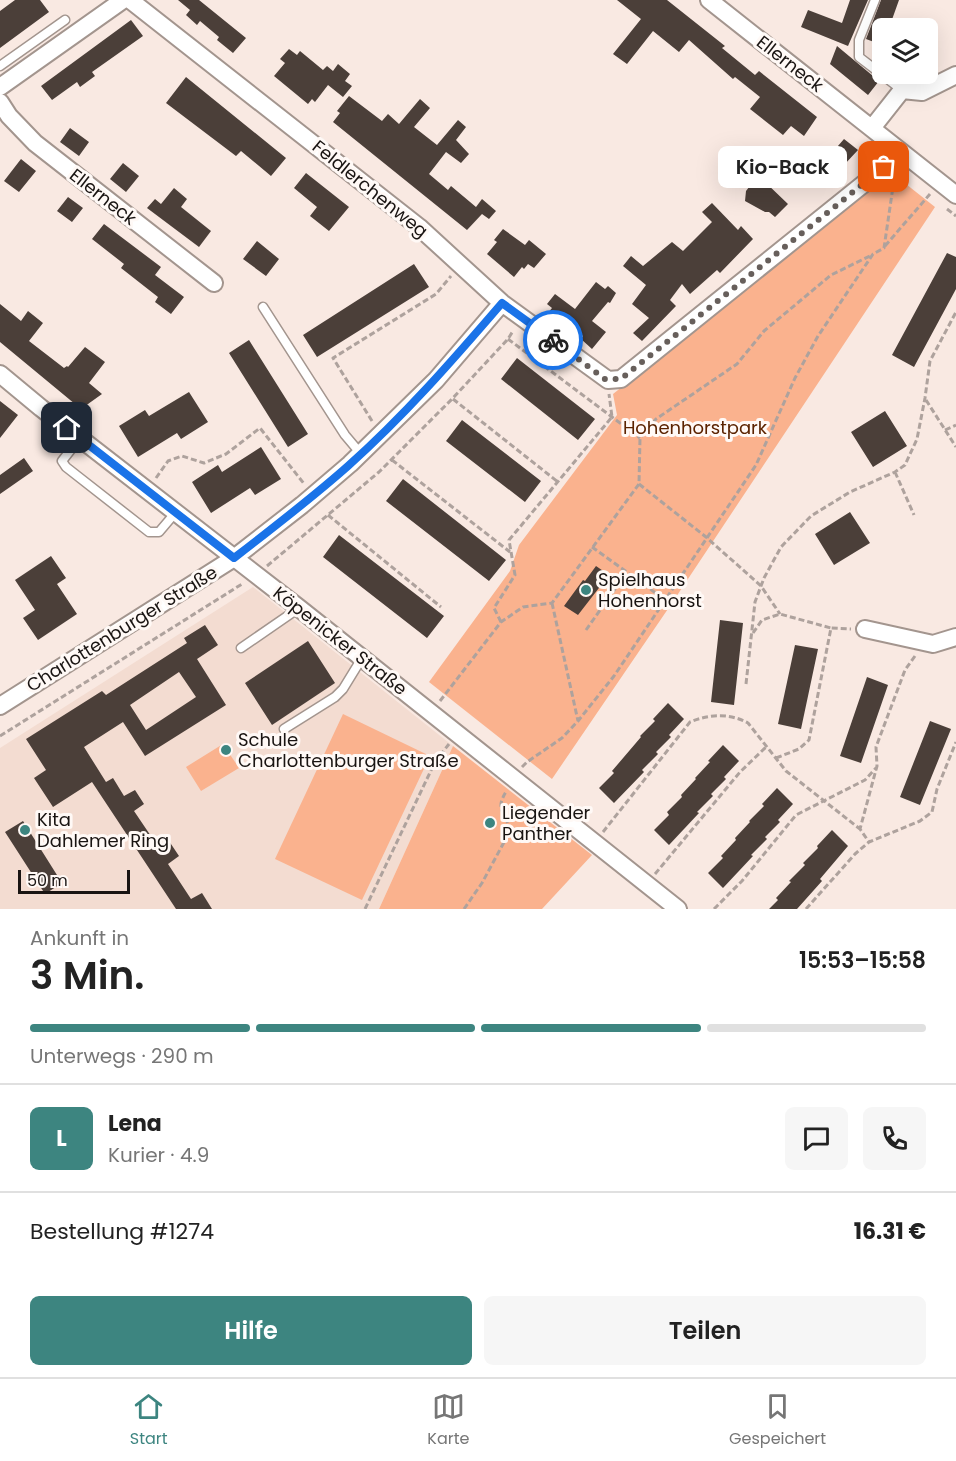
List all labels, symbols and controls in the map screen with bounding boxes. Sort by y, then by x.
map controls [872,18,938,84]
button: layers [872,18,938,84]
street label: Ellerneck [752,29,830,98]
street label: Feldlerchenweg [307,134,433,243]
pin [858,141,909,192]
callout: Kio-Back [719,146,848,188]
icon: bag [867,150,900,183]
text: Kio-Back [736,153,829,181]
street label: Ellerneck [65,162,143,231]
courier [523,310,583,370]
icon: bike [537,324,570,357]
pin [41,402,92,453]
icon: home [50,411,83,444]
park label: Hohenhorstpark [623,415,768,440]
street label: Charlottenburger Straße [22,559,222,698]
place label: Spielhaus Hohenhorst [598,567,702,613]
street label: Köpenicker Straße [268,580,413,701]
marker: Spielhaus Hohenhorst [579,583,593,597]
place label: Schule Charlottenburger Straße [238,727,459,773]
marker: Schule Charlottenburger Straße [219,743,233,757]
place label: Liegender Panther [502,800,591,846]
place label: Kita Dahlemer Ring [37,807,169,853]
marker: Liegender Panther [483,816,497,830]
marker: Kita Dahlemer Ring [18,823,32,837]
scale bar [18,867,130,894]
text: 50 m [27,869,68,892]
text: Ankunft in [30,924,129,952]
text: 15:53–15:58 [799,945,926,976]
text: 3 Min. [30,948,144,1003]
text: Unterwegs · 290 m [30,1042,214,1070]
button: chat [785,1107,848,1170]
button: phone [863,1107,926,1170]
text: Lena [108,1108,162,1139]
text: L [56,1123,67,1154]
text: Kurier · 4.9 [108,1141,209,1169]
text: Bestellung #1274 [30,1216,214,1247]
text: 16.31 € [854,1216,926,1247]
button: Hilfe [30,1296,472,1365]
button: Teilen [484,1296,926,1365]
tab: Start [130,1390,168,1451]
tab: Karte [427,1390,469,1451]
tab: Gespeichert [729,1390,826,1451]

